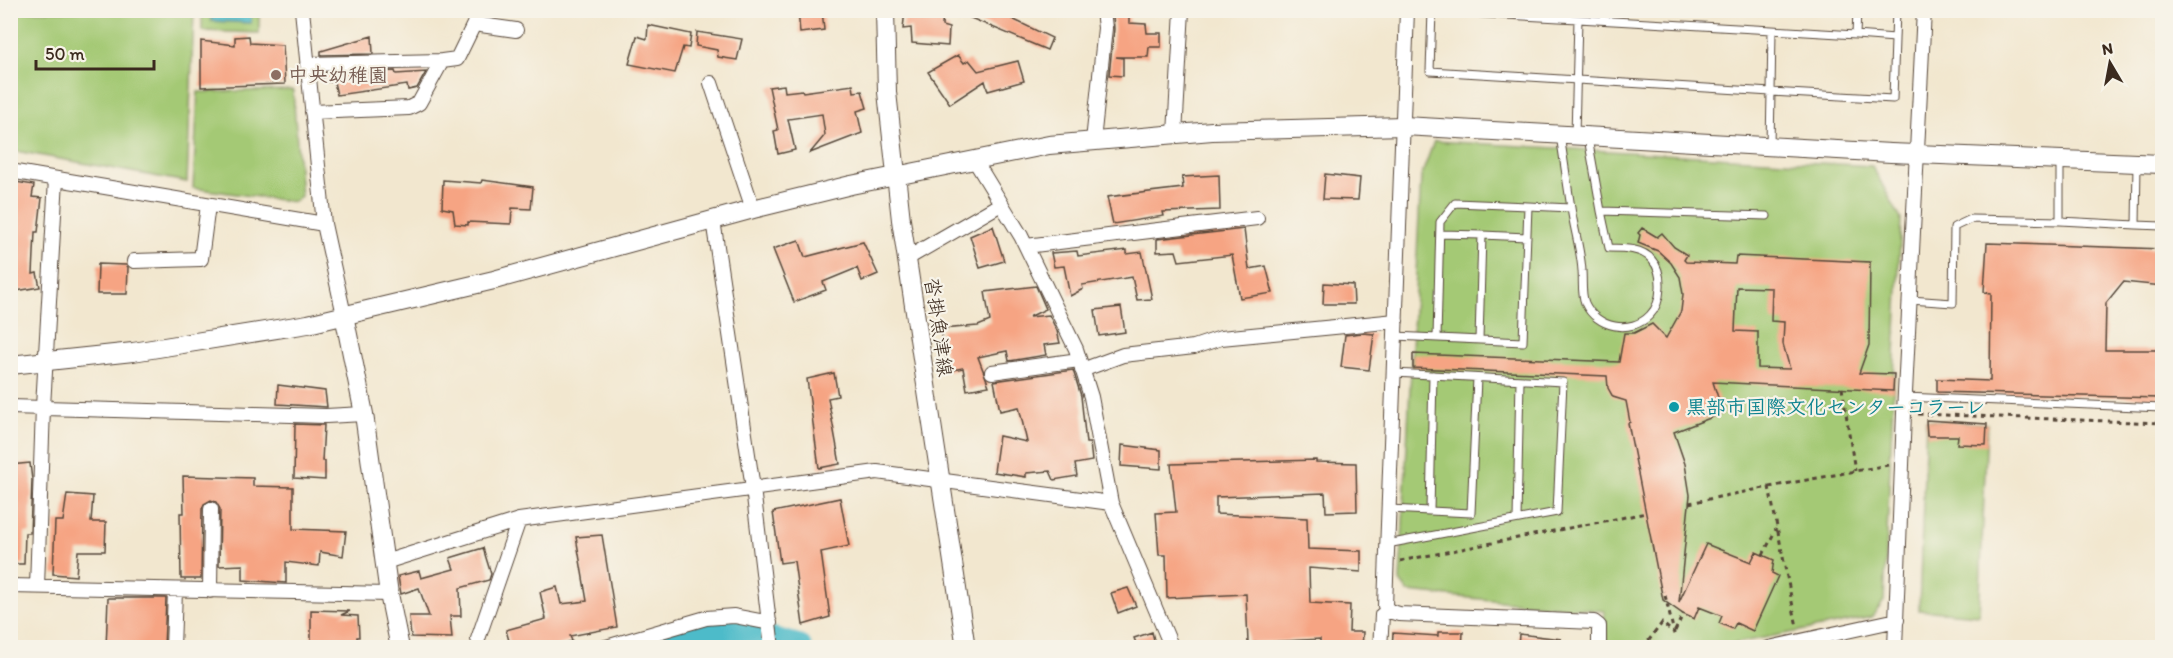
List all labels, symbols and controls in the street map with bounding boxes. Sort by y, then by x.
scale bar [36,33,154,71]
north arrow [2080,33,2140,93]
text: N [2101,38,2114,59]
text: 50 m [45,43,85,65]
place label: 中央幼稚園 [288,63,388,87]
marker: 中央幼稚園 [269,68,283,82]
street label: 沓掛魚津線 [920,276,958,378]
place label: 黒部市国際文化センターコラーレ [1686,395,1985,419]
marker: 黒部市国際文化センターコラーレ [1667,400,1681,414]

